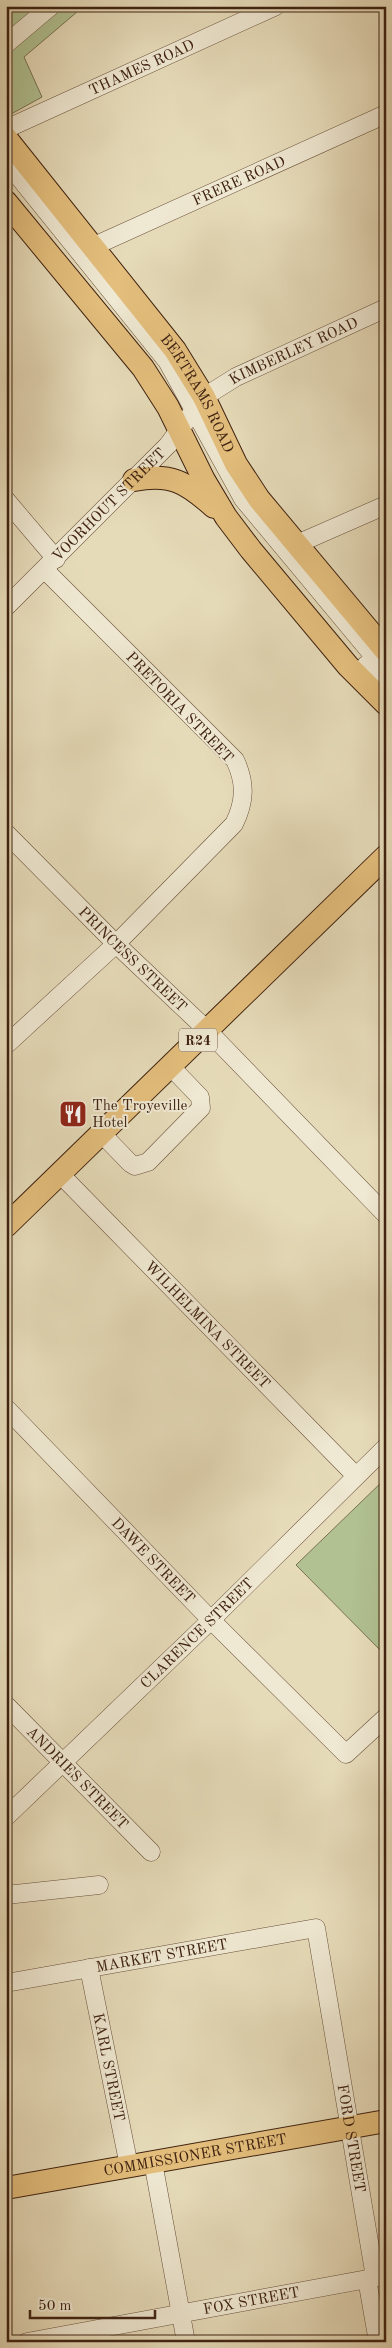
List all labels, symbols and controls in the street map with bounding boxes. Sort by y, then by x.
street label: THAMES ROAD [87,38,197,99]
street label: FRERE ROAD [191,155,288,209]
street label: KIMBERLEY ROAD [227,316,361,388]
street label: BERTRAMS ROAD [157,332,236,456]
street label: VOORHOUT STREET [50,446,169,565]
street label: PRETORIA STREET [122,650,235,766]
street label: PRINCESS STREET [75,905,189,1016]
road number: R24 [179,1028,217,1052]
restaurant icon: The Troyeville Hotel [58,1099,88,1129]
place label: The Troyeville Hotel [92,1099,188,1131]
street label: WILHELMINA STREET [141,1259,272,1392]
street label: DAWE STREET [108,1516,197,1607]
street label: CLARENCE STREET [138,1576,257,1692]
street label: ANDRIES STREET [23,1724,130,1833]
street label: MARKET STREET [95,1938,229,1976]
street label: KARL STREET [89,2012,126,2123]
street label: FORD STREET [334,2083,367,2194]
street label: COMMISSIONER STREET [103,2133,288,2180]
street label: FOX STREET [202,2286,301,2318]
scale bar [30,2288,155,2320]
text: 50 m [38,2299,72,2314]

